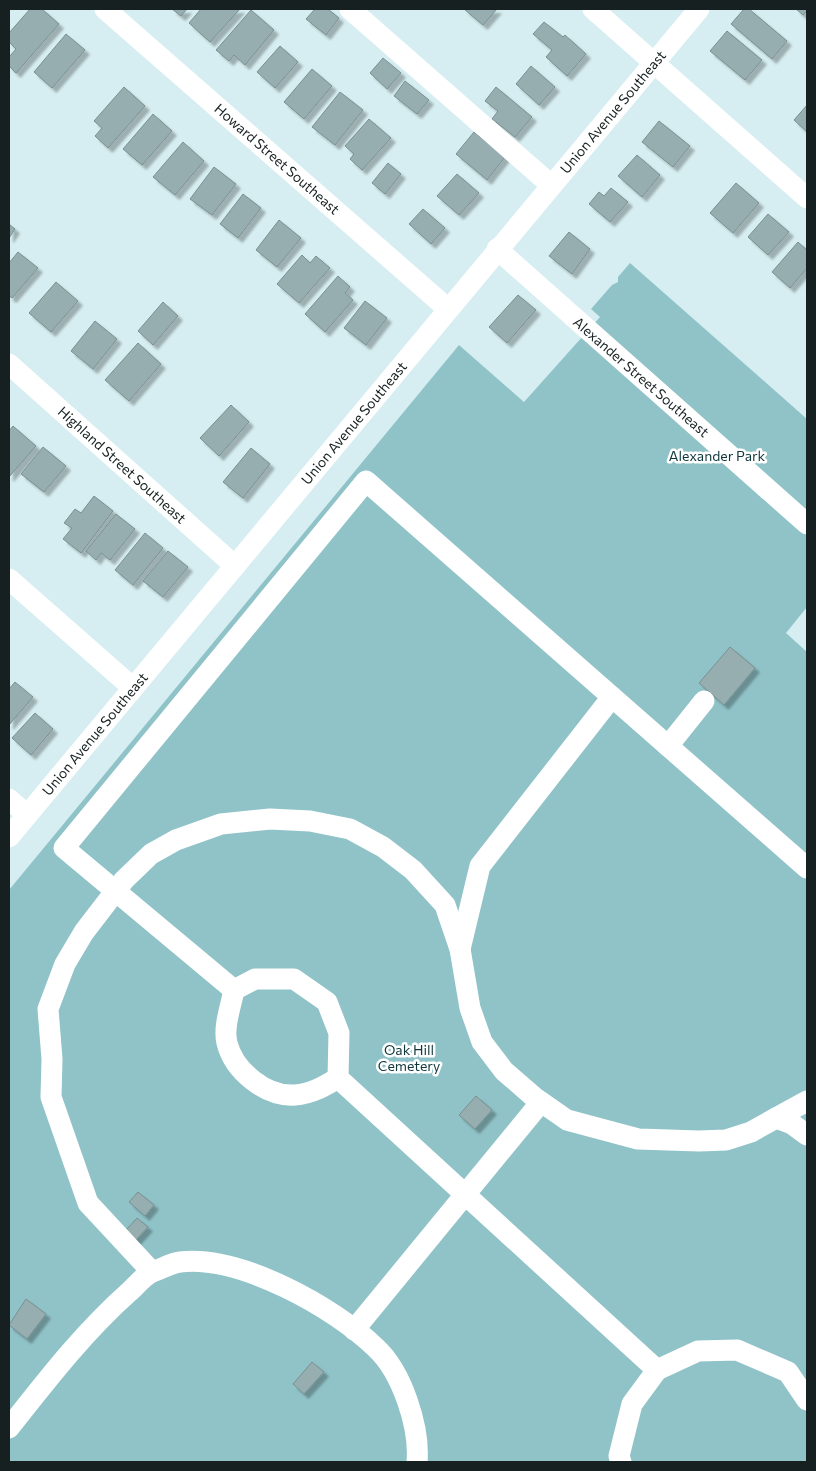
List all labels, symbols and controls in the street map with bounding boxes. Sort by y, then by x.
street label: Union Avenue Southeast [556,47,669,177]
street label: Howard Street Southeast [211,100,344,218]
street label: Alexander Street Southeast [570,313,713,440]
street label: Union Avenue Southeast [297,358,410,488]
street label: Highland Street Southeast [55,403,190,527]
park label: Alexander Park [669,447,766,464]
street label: Union Avenue Southeast [38,669,151,799]
park label: Oak Hill Cemetery [378,1041,440,1074]

